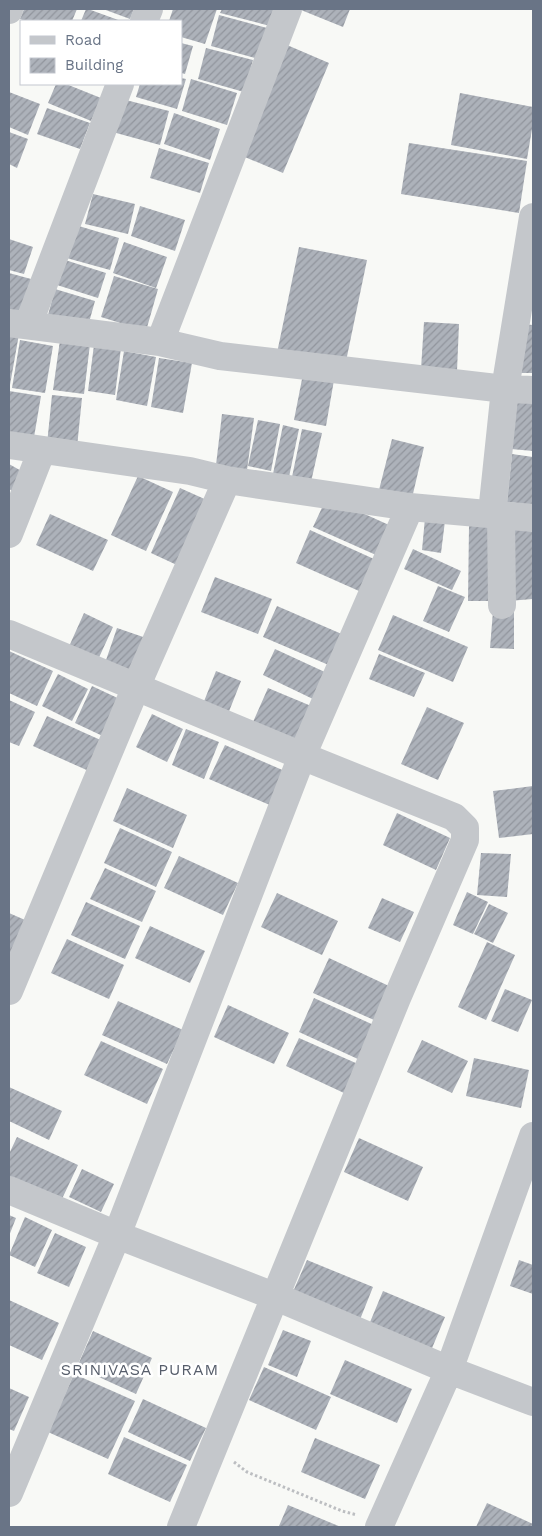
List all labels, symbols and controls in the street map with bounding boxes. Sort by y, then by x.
legend [20,20,182,85]
text: Road [65,31,102,49]
text: Building [65,56,123,74]
district label: SRINIVASA PURAM [61,1360,219,1379]

